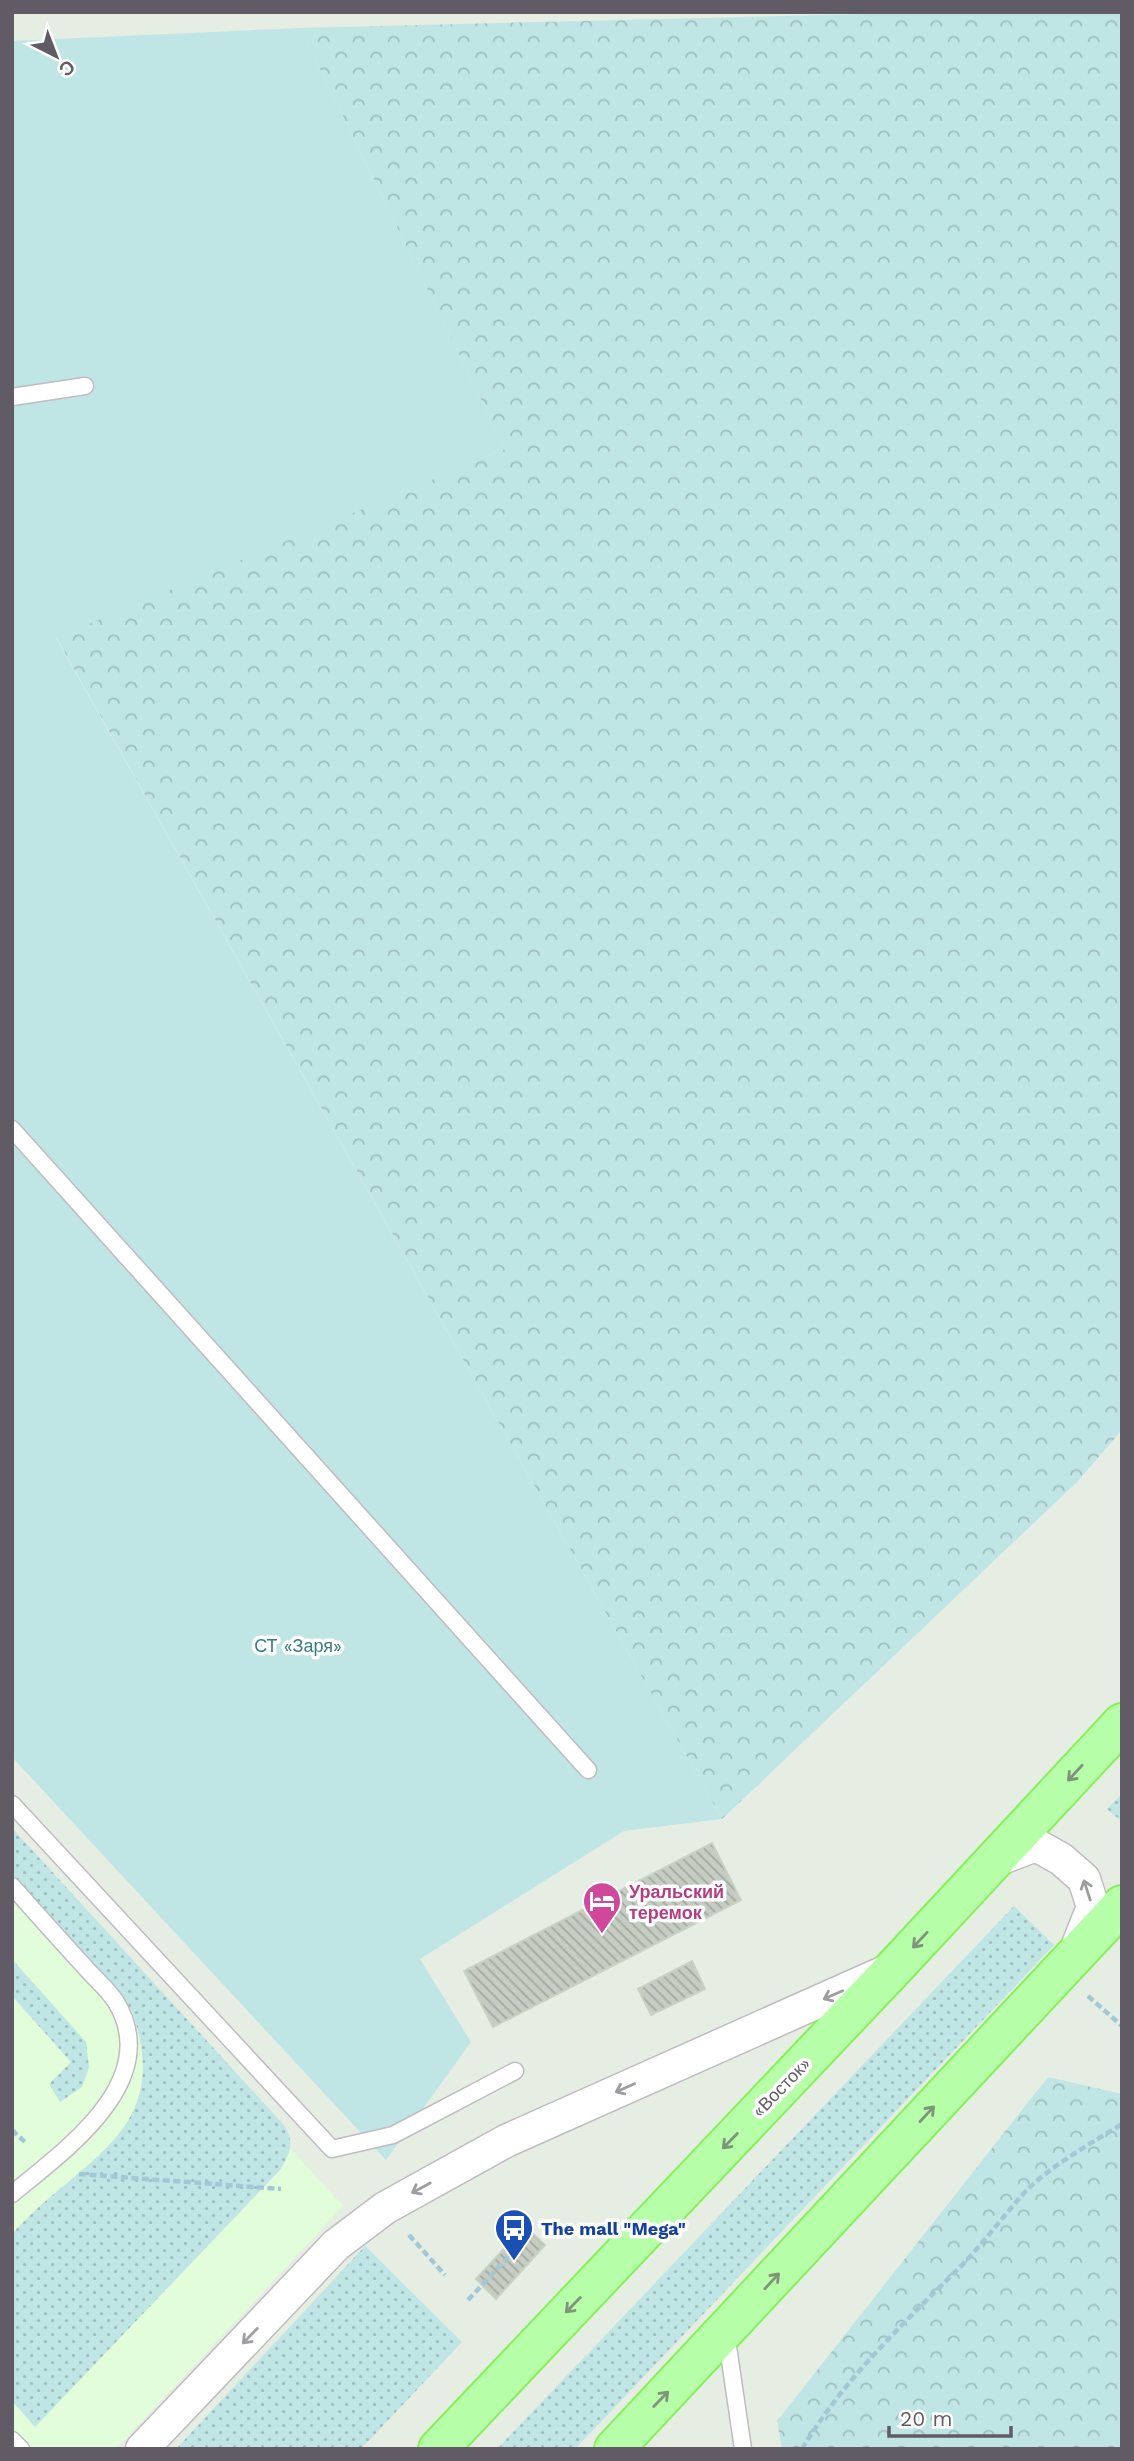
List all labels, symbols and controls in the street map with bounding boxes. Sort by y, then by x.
north arrow [21,21,91,91]
text: С [54,55,80,82]
park label: СТ «Заря» [254,1635,342,1656]
one-way arrow [1067,1764,1084,1781]
hotel icon: Уральский теремок [581,1880,623,1935]
one-way arrow [1080,1880,1093,1902]
place label: Уральский теремок [629,1881,724,1923]
one-way arrow [912,1931,928,1949]
one-way arrow [822,1989,844,2002]
street label: «Восток» [748,2053,814,2121]
one-way arrow [615,2082,636,2095]
one-way arrow [918,2106,935,2123]
one-way arrow [722,2131,739,2149]
one-way arrow [411,2181,431,2195]
bus stop icon: The mall "Mega" [493,2207,535,2262]
place label: The mall "Mega" [541,2218,686,2239]
one-way arrow [764,2273,781,2290]
one-way arrow [565,2297,582,2314]
one-way arrow [241,2327,258,2344]
one-way arrow [653,2390,669,2408]
scale bar [889,2394,1012,2438]
text: 20 m [900,2406,952,2431]

